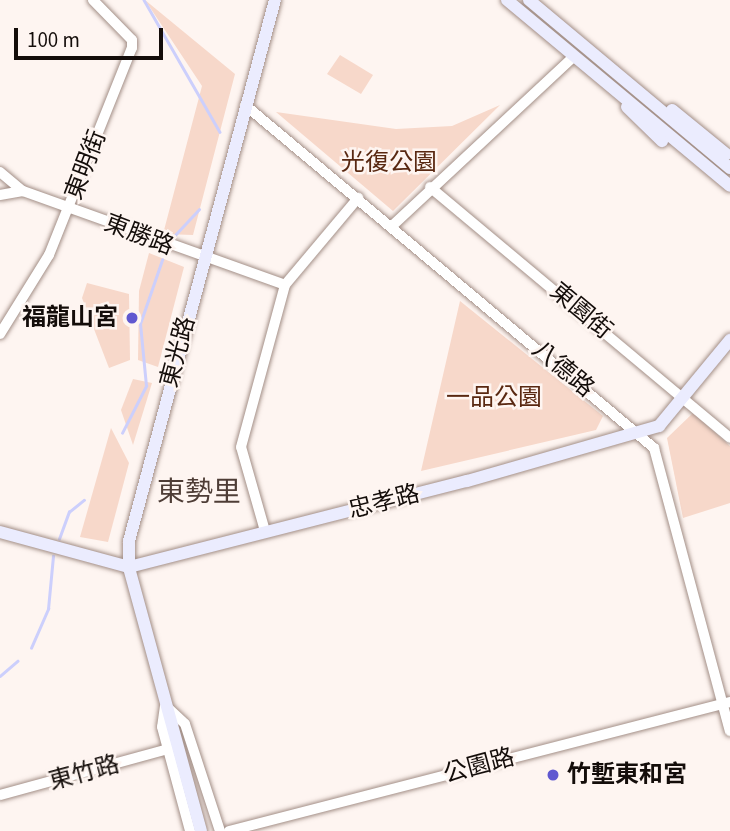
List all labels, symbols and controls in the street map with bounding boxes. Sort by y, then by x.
scale bar [18,14,166,58]
text: 100 m [27,25,80,55]
street label: 東明街 [60,126,112,204]
park label: 光復公園 [341,149,437,177]
street label: 東勝路 [100,209,178,261]
street label: 東園街 [544,277,618,345]
place label: 福龍山宮 [22,304,118,332]
marker: 福龍山宮 [124,310,140,326]
street label: 東光路 [155,313,201,391]
street label: 八德路 [526,335,600,403]
park label: 一品公園 [446,384,542,412]
district label: 東勢里 [157,475,241,509]
street label: 忠孝路 [346,479,422,525]
street label: 公園路 [440,743,518,789]
street label: 東竹路 [45,750,123,796]
place label: 竹塹東和宮 [567,761,687,789]
marker: 竹塹東和宮 [545,767,561,783]

